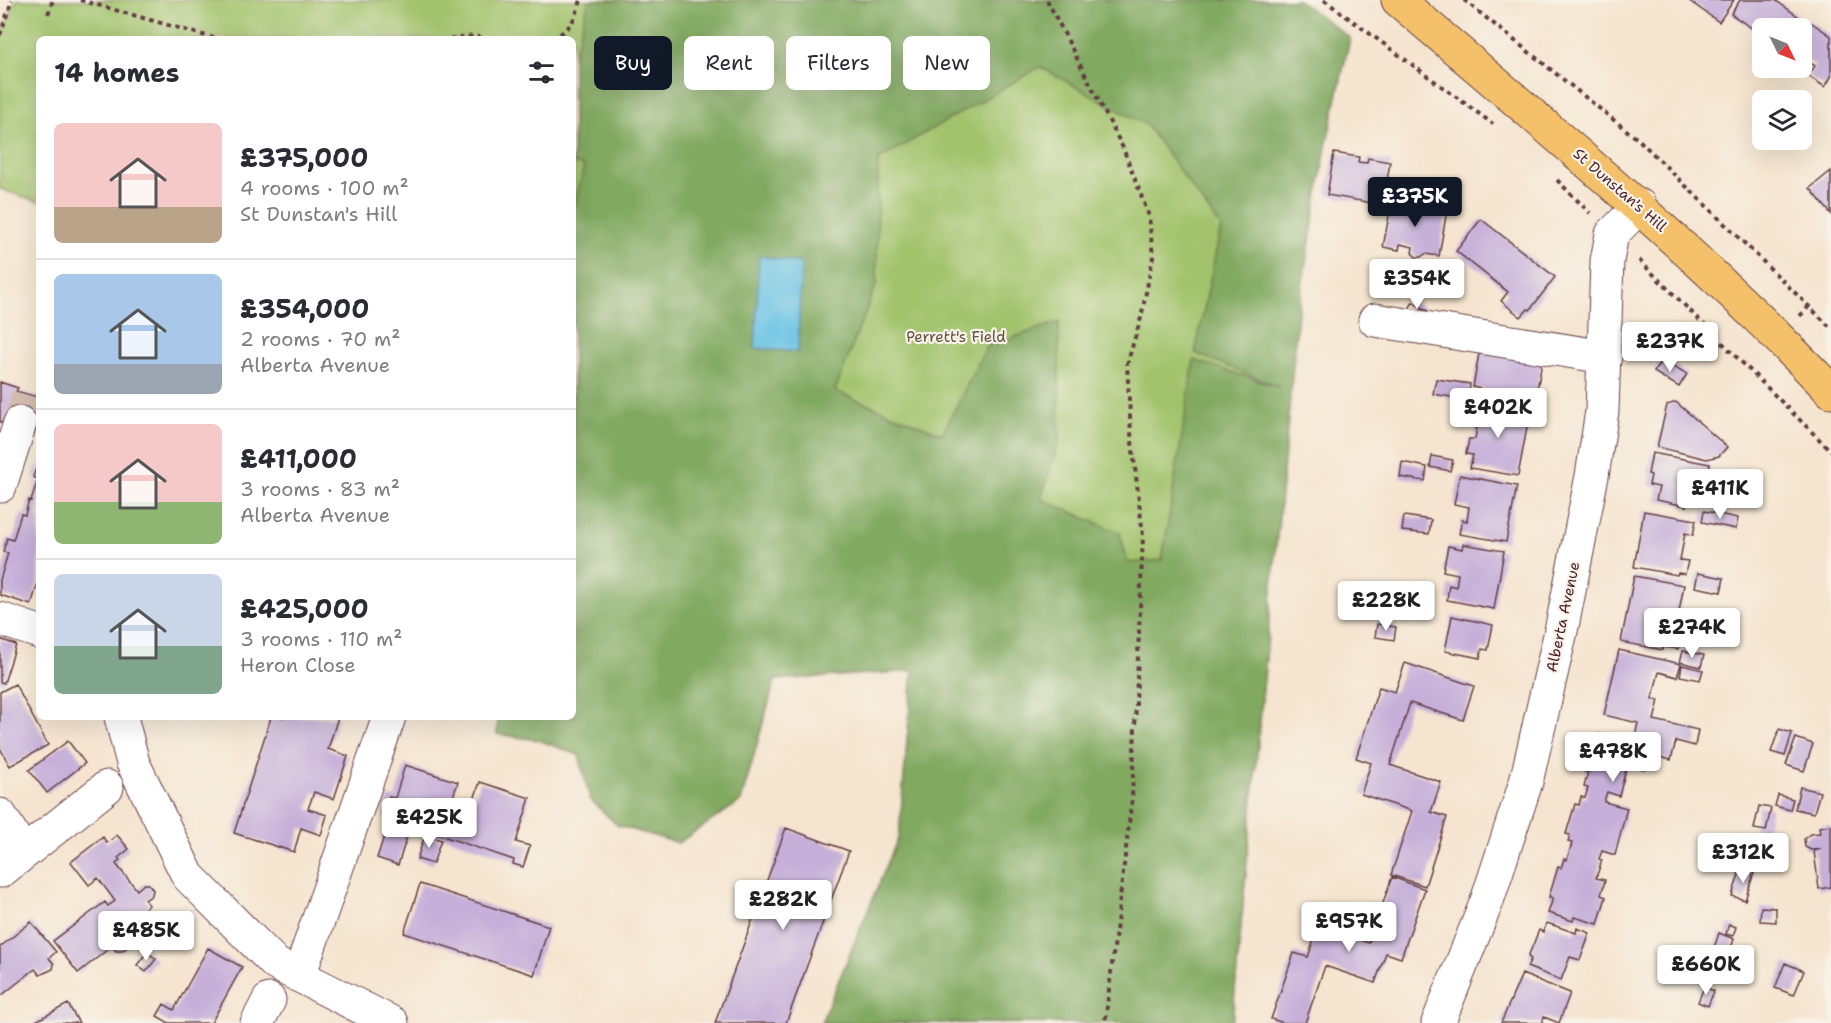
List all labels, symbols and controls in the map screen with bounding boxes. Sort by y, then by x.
north arrow [1752,18,1812,78]
map controls [1752,18,1812,150]
chip: Buy [594,36,672,90]
chip: Rent [684,36,774,90]
chip: Filters [786,36,891,90]
chip: New [903,36,990,90]
text: 14 homes [54,55,180,90]
icon: filters [525,56,558,89]
button: layers [1752,90,1812,150]
text: £375,000 [240,140,368,175]
street label: St Dunstan's Hill [1569,144,1671,237]
icon: home [102,147,174,219]
text: 4 rooms · 100 m² [240,175,409,201]
pin: £375K [1373,177,1457,228]
text: £375K [1382,183,1448,209]
text: St Dunstan's Hill [240,201,397,227]
pin: £354K [1375,259,1459,310]
text: £354K [1383,265,1451,291]
text: £354,000 [240,291,369,326]
icon: home [102,298,174,370]
pin: £237K [1628,322,1712,373]
text: 2 rooms · 70 m² [240,326,401,352]
park label: Perrett's Field [906,327,1006,347]
text: £237K [1636,328,1704,354]
text: Alberta Avenue [240,352,390,378]
pin: £402K [1456,388,1540,439]
text: £402K [1464,394,1532,420]
text: £411,000 [240,441,357,476]
icon: home [102,448,174,520]
pin: £411K [1678,469,1762,520]
text: £411K [1691,475,1749,501]
text: 3 rooms · 83 m² [240,476,400,502]
text: Alberta Avenue [240,502,390,528]
street label: Alberta Avenue [1542,560,1584,674]
pin: £228K [1344,581,1428,632]
text: £228K [1352,587,1420,613]
text: £425,000 [240,591,369,626]
icon: home [102,598,174,670]
pin: £274K [1650,608,1734,659]
text: £274K [1658,614,1726,640]
text: 3 rooms · 110 m² [240,626,403,652]
text: Heron Close [240,652,356,678]
pin: £478K [1571,732,1655,783]
text: £478K [1579,738,1647,764]
pin: £425K [387,798,471,849]
text: £425K [396,804,462,830]
pin: £312K [1701,833,1785,884]
text: £312K [1712,839,1774,865]
pin: £282K [741,880,825,931]
text: £282K [749,886,817,912]
pin: £957K [1307,902,1391,953]
text: £957K [1315,908,1383,934]
pin: £485K [104,911,188,962]
text: £485K [112,917,180,943]
pin: £660K [1664,945,1748,996]
text: £660K [1671,951,1741,977]

